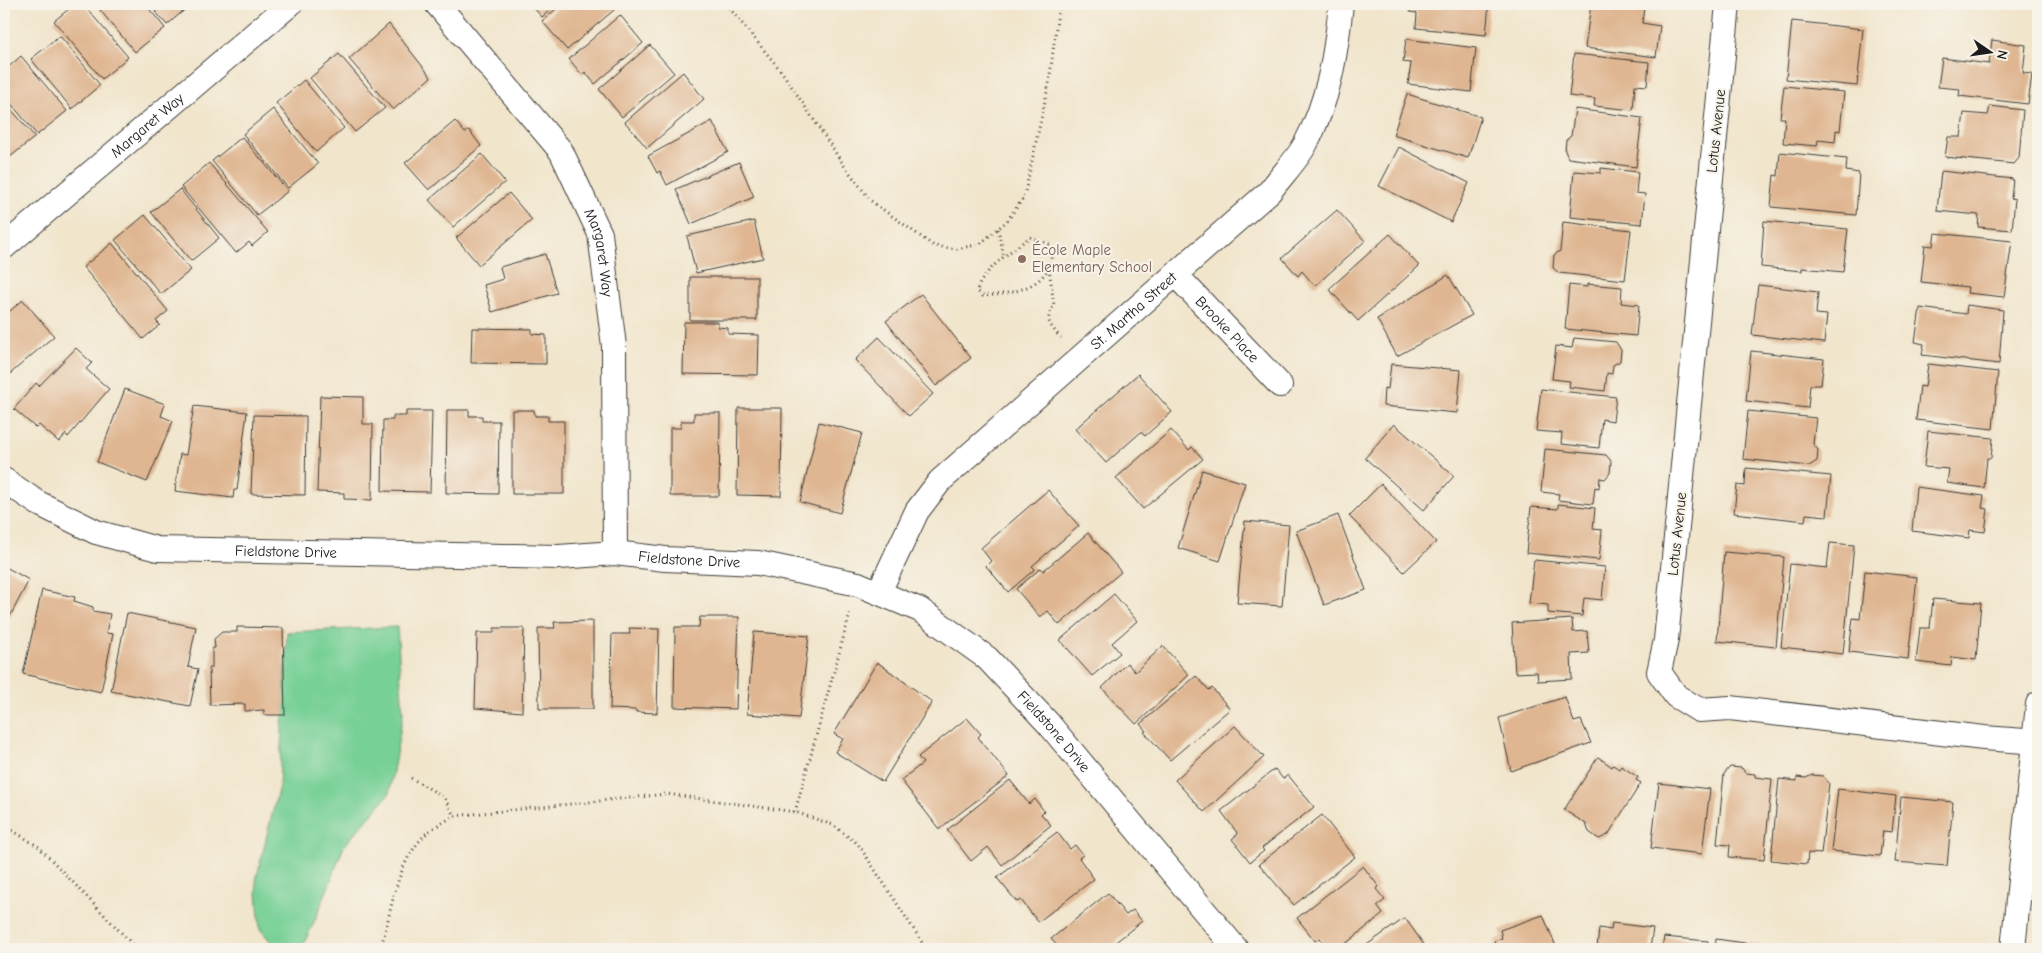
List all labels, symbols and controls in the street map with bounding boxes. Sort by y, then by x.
north arrow [1964,28,2014,78]
text: N [1993,48,2011,61]
street label: Lotus Avenue [1703,88,1729,174]
street label: Margaret Way [107,89,188,161]
street label: Margaret Way [580,205,617,298]
place label: École Maple Elementary School [1032,240,1152,276]
marker: École Maple Elementary School [1016,253,1028,265]
street label: St. Martha Street [1087,268,1181,354]
street label: Brooke Place [1192,292,1263,366]
street label: Lotus Avenue [1664,491,1690,577]
street label: Fieldstone Drive [235,542,337,562]
street label: Fieldstone Drive [637,547,741,571]
street label: Fieldstone Drive [1013,687,1094,776]

